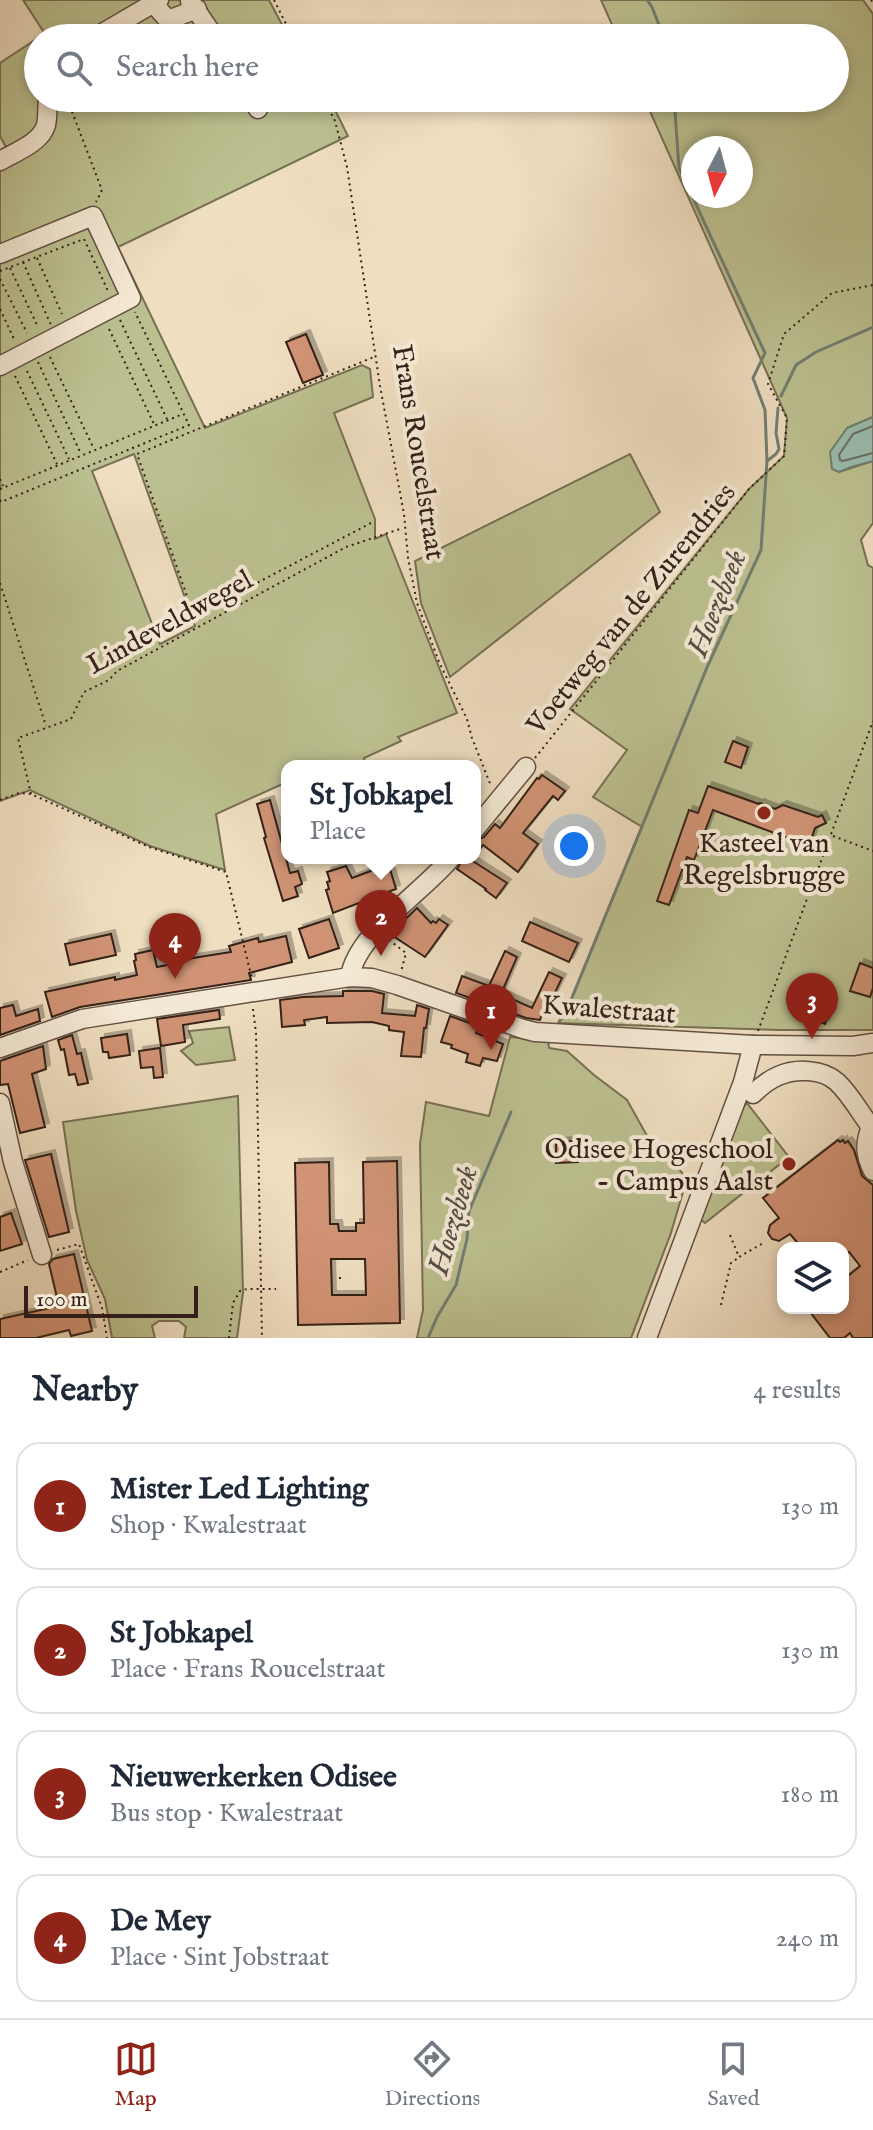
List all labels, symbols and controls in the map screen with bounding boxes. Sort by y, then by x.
search box [24,24,849,112]
icon: search [52,46,96,90]
text: Search here [116,49,259,87]
north arrow [681,136,753,208]
street label: Frans Roucelstraat [383,342,452,563]
street label: Voetweg van de Zurendries [519,477,744,743]
water label: Hoezebeek [679,545,756,663]
street label: Lindeveldwegel [81,563,260,683]
popup [281,760,481,864]
text: St Jobkapel [310,777,453,815]
marker: Kasteel van Regelsbrugge [755,804,773,822]
text: Place [310,815,366,848]
your location [554,826,594,866]
place label: Kasteel van Regelsbrugge [683,827,845,894]
pin: 2 [355,890,407,956]
pin: 4 [149,913,201,979]
pin: 3 [786,973,838,1039]
pin: 1 [465,984,517,1050]
street label: Kwalestraat [541,988,677,1033]
place label: Odisee Hogeschool - Campus Aalst [545,1133,773,1200]
marker: Odisee Hogeschool - Campus Aalst [780,1155,798,1173]
water label: Hoezebeek [420,1162,488,1280]
map controls [777,1242,849,1314]
button: layers [777,1242,849,1314]
scale bar [24,1282,198,1318]
text: 100 m [36,1286,88,1314]
text: Nearby [32,1369,138,1412]
text: 4 results [753,1374,841,1407]
text: Mister Led Lighting [110,1471,368,1509]
text: 1 [55,1490,65,1523]
text: 130 m [781,1490,839,1523]
text: Shop · Kwalestraat [110,1509,307,1542]
text: St Jobkapel [110,1615,253,1653]
text: 2 [54,1634,66,1667]
text: 130 m [781,1634,839,1667]
text: Place · Frans Roucelstraat [110,1653,385,1686]
text: Nieuwerkerken Odisee [110,1759,397,1797]
text: 3 [55,1778,65,1811]
text: 180 m [781,1778,839,1811]
text: Bus stop · Kwalestraat [110,1797,343,1830]
text: De Mey [110,1903,211,1941]
text: 4 [54,1922,66,1955]
text: 240 m [776,1922,839,1955]
text: Place · Sint Jobstraat [110,1941,329,1974]
tab: Map [114,2037,158,2113]
tab: Directions [385,2037,480,2113]
tab: Saved [707,2037,759,2113]

